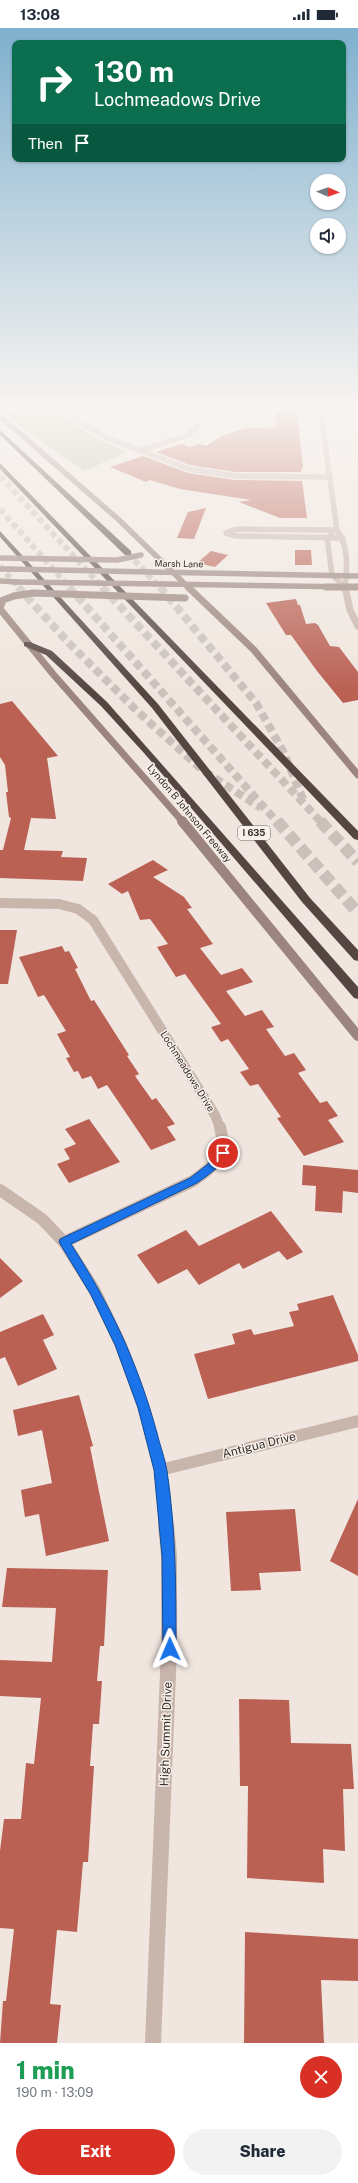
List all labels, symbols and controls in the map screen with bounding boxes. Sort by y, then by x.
text: 13:08 [20,6,60,23]
text: 130 m [94,55,174,88]
icon: right [28,56,80,108]
text: Lochmeadows Drive [94,89,261,110]
icon: arrive [71,132,93,154]
text: Then [28,135,63,152]
north arrow [310,174,346,210]
map controls [310,174,346,254]
button: sound [310,218,346,254]
street label: Marsh Lane [155,558,203,569]
street label: Lyndon B Johnson Freeway [145,761,235,865]
road number: I 635 [238,826,270,840]
street label: Lochmeadows Drive [158,1028,218,1114]
pin [206,1136,240,1170]
icon: arrive [212,1142,234,1164]
street label: Antigua Drive [221,1429,297,1461]
position arrow [149,1628,191,1670]
street label: High Summit Drive [157,1681,175,1786]
text: 1 min [16,2056,75,2084]
button: close [300,2056,342,2098]
text: 190 m · 13:09 [16,2085,93,2100]
button: Exit [16,2129,175,2175]
button: Share [183,2129,342,2175]

